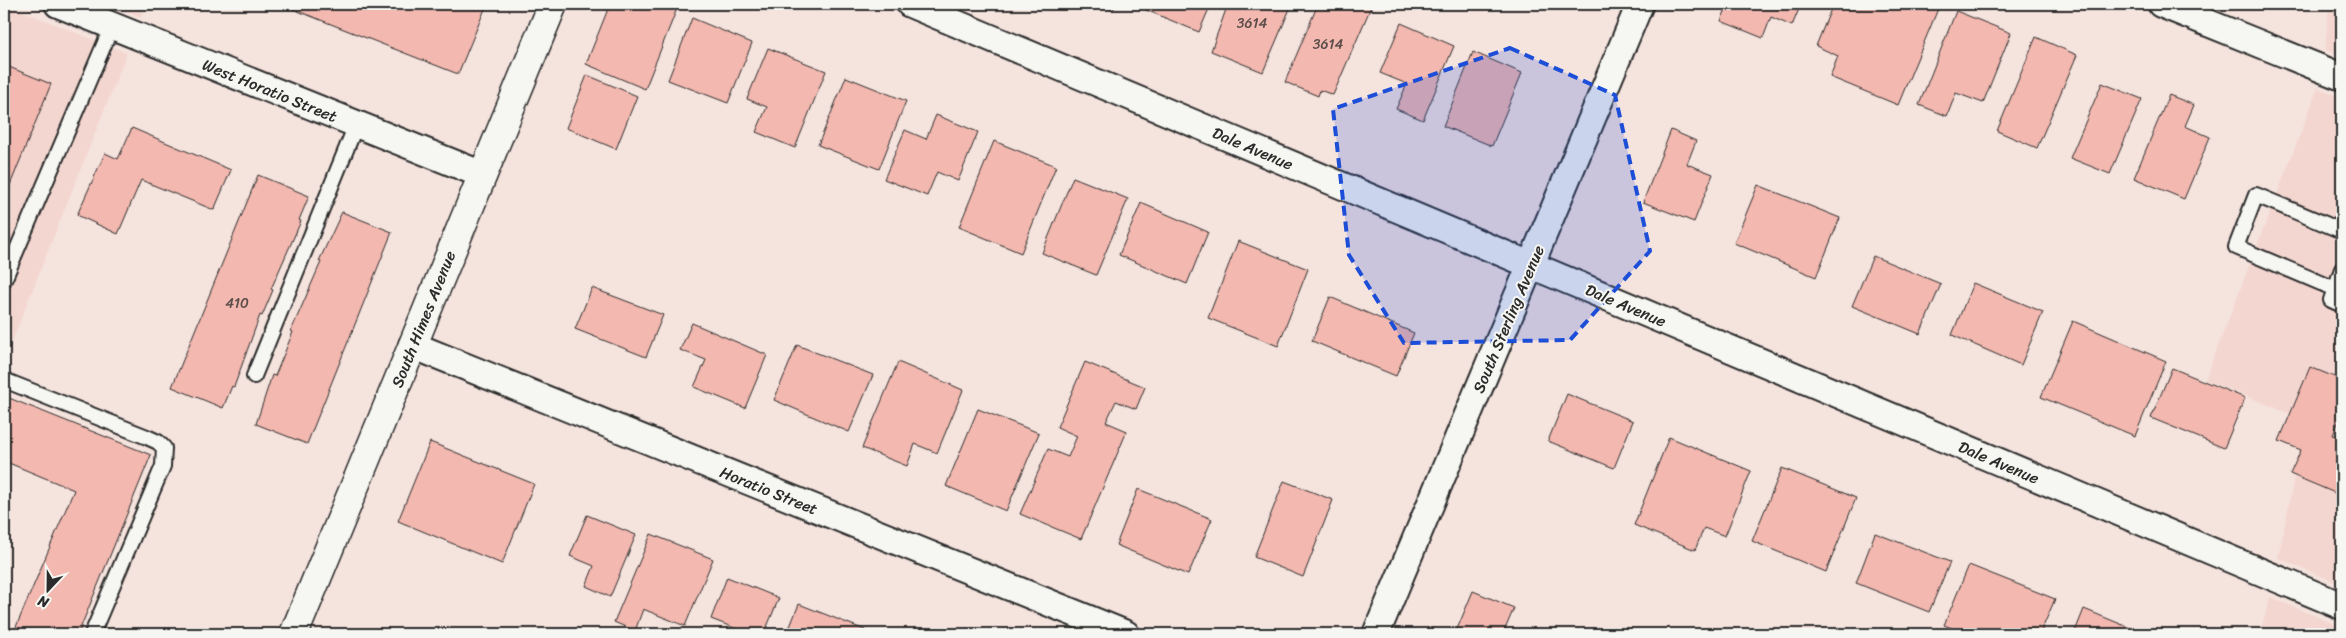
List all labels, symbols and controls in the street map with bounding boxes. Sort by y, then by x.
house number: 3614 [1237,11,1267,36]
house number: 3614 [1313,32,1343,57]
street label: West Horatio Street [198,50,342,131]
street label: Dale Avenue [1208,118,1298,179]
street label: South Sterling Avenue [1464,241,1553,398]
street label: South Himes Avenue [383,246,464,392]
street label: Dale Avenue [1581,275,1671,336]
house number: 410 [225,291,249,316]
street label: Dale Avenue [1954,432,2044,493]
street label: Horatio Street [715,458,822,523]
north arrow [22,566,72,616]
text: N [34,588,53,615]

